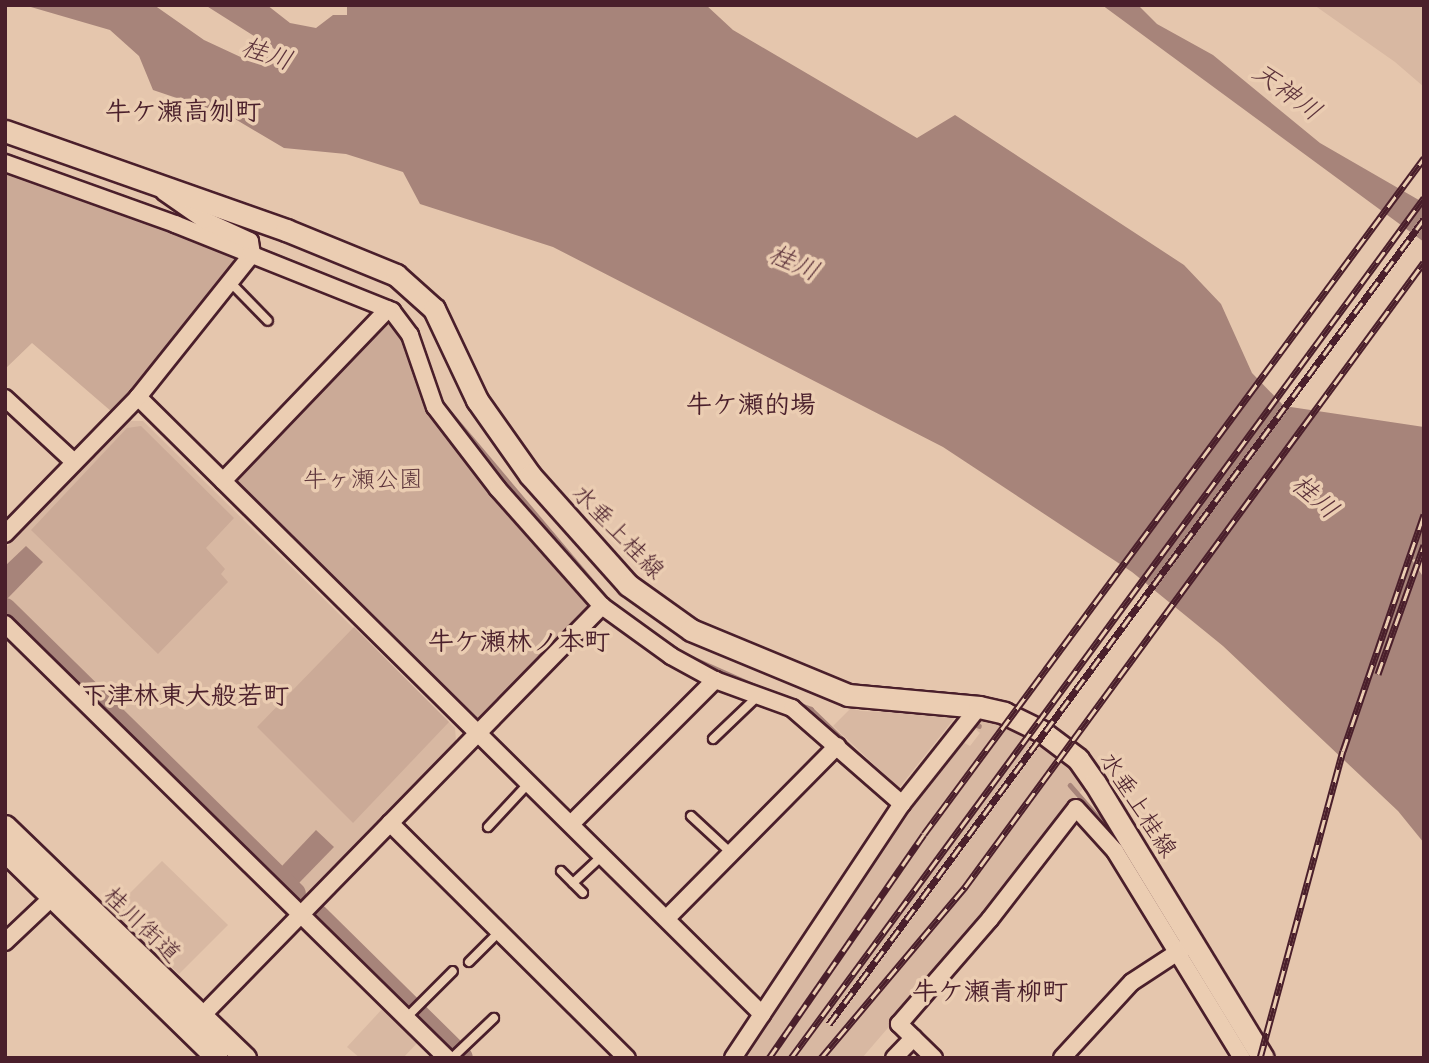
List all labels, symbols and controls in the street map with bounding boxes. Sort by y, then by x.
water label: 桂川 [237,31,297,77]
water label: 天神川 [1246,56,1328,128]
district label: 牛ケ瀬高刎町 [105,96,261,128]
water label: 桂川 [764,238,824,288]
district label: 牛ケ瀬的場 [686,389,816,421]
park label: 牛ヶ瀬公園 [303,466,423,494]
water label: 桂川 [1285,468,1345,526]
street label: 水垂上桂線 [566,479,670,585]
district label: 牛ケ瀬林ノ本町 [428,626,610,658]
district label: 下津林東大般若町 [81,680,289,712]
street label: 水垂上桂線 [1093,747,1183,863]
street label: 桂川街道 [97,881,187,969]
district label: 牛ケ瀬青柳町 [912,976,1068,1008]

